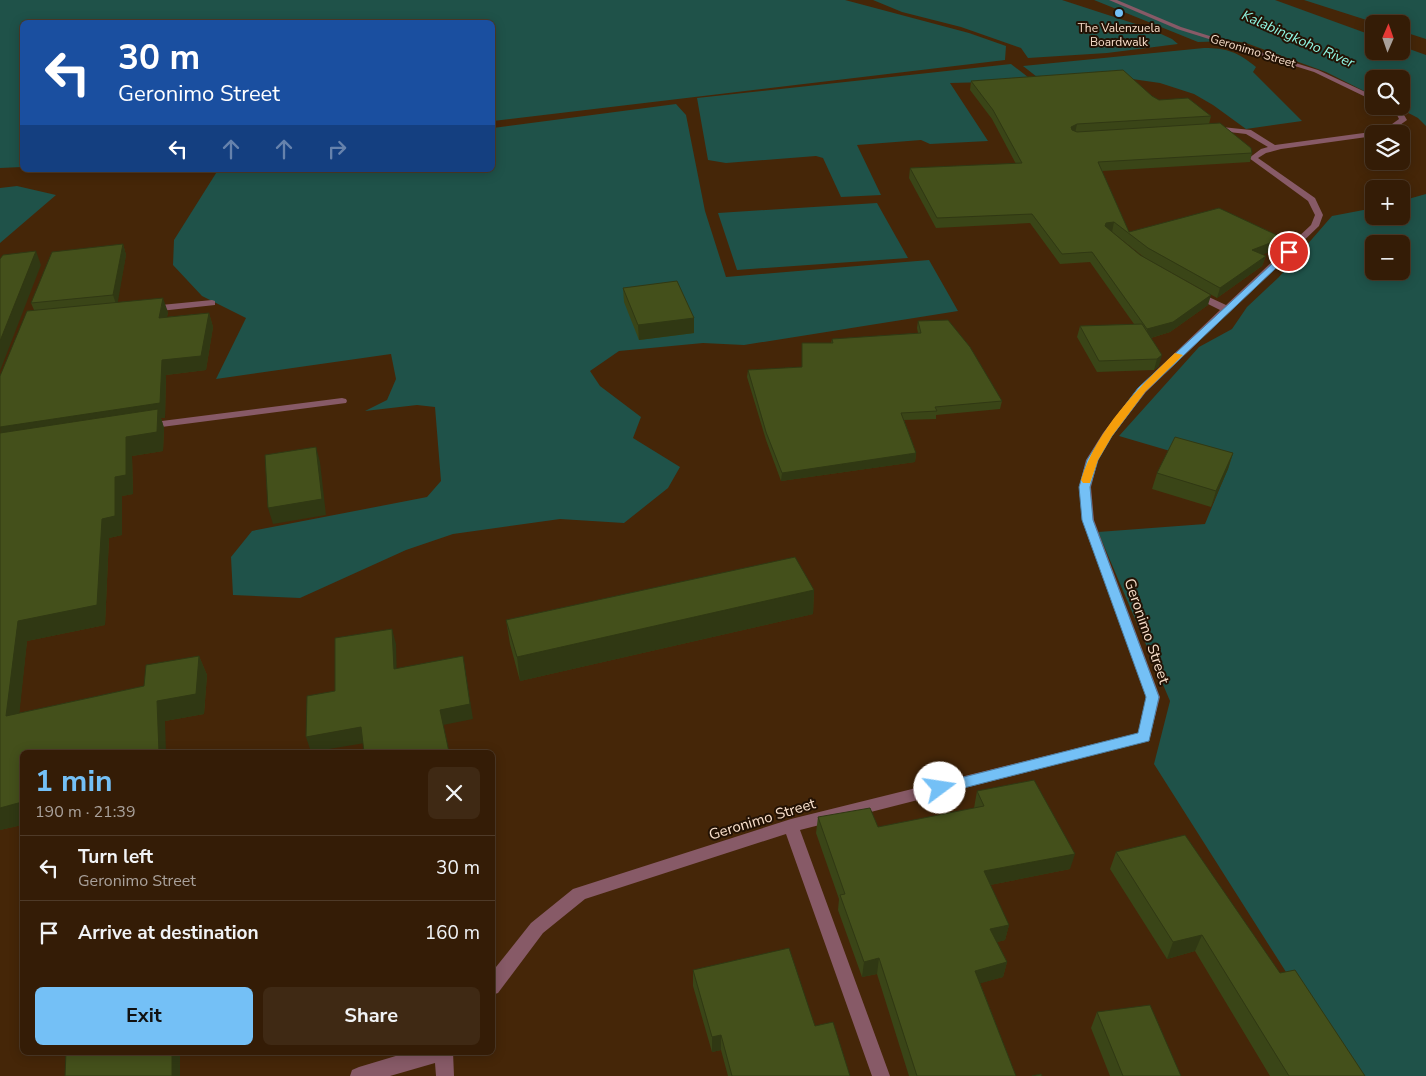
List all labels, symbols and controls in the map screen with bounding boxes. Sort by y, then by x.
water label: Kalabingkoho River [1239,6,1358,73]
marker: The Valenzuela Boardwalk [1113,7,1125,19]
north arrow [1365,15,1410,60]
map controls [1365,15,1410,280]
place label: The Valenzuela Boardwalk [1078,20,1160,50]
street label: Geronimo Street [1208,30,1298,72]
text: 30 m [118,34,200,81]
icon: left [35,40,100,105]
button: search [1365,70,1410,115]
text: Geronimo Street [118,79,280,109]
button: layers [1365,125,1410,170]
icon: left [164,135,192,163]
icon: ahead [217,135,245,163]
icon: ahead [270,135,298,163]
icon: right [323,135,351,163]
button: + [1365,180,1410,225]
pin [1268,231,1310,273]
button: − [1365,235,1410,280]
icon: arrive [1275,238,1303,266]
street label: Geronimo Street [1120,576,1175,687]
text: 1 min [35,761,113,802]
position arrow [913,761,965,813]
button: close [428,767,480,819]
street label: Geronimo Street [706,793,818,845]
text: 190 m · 21:39 [35,801,136,823]
text: Turn left [78,844,153,870]
icon: left [35,854,63,882]
text: 30 m [436,855,480,881]
text: Geronimo Street [78,870,196,892]
icon: arrive [35,919,63,947]
text: Arrive at destination [78,920,259,946]
text: 160 m [425,920,480,946]
button: Exit [35,987,253,1045]
button: Share [263,987,480,1045]

